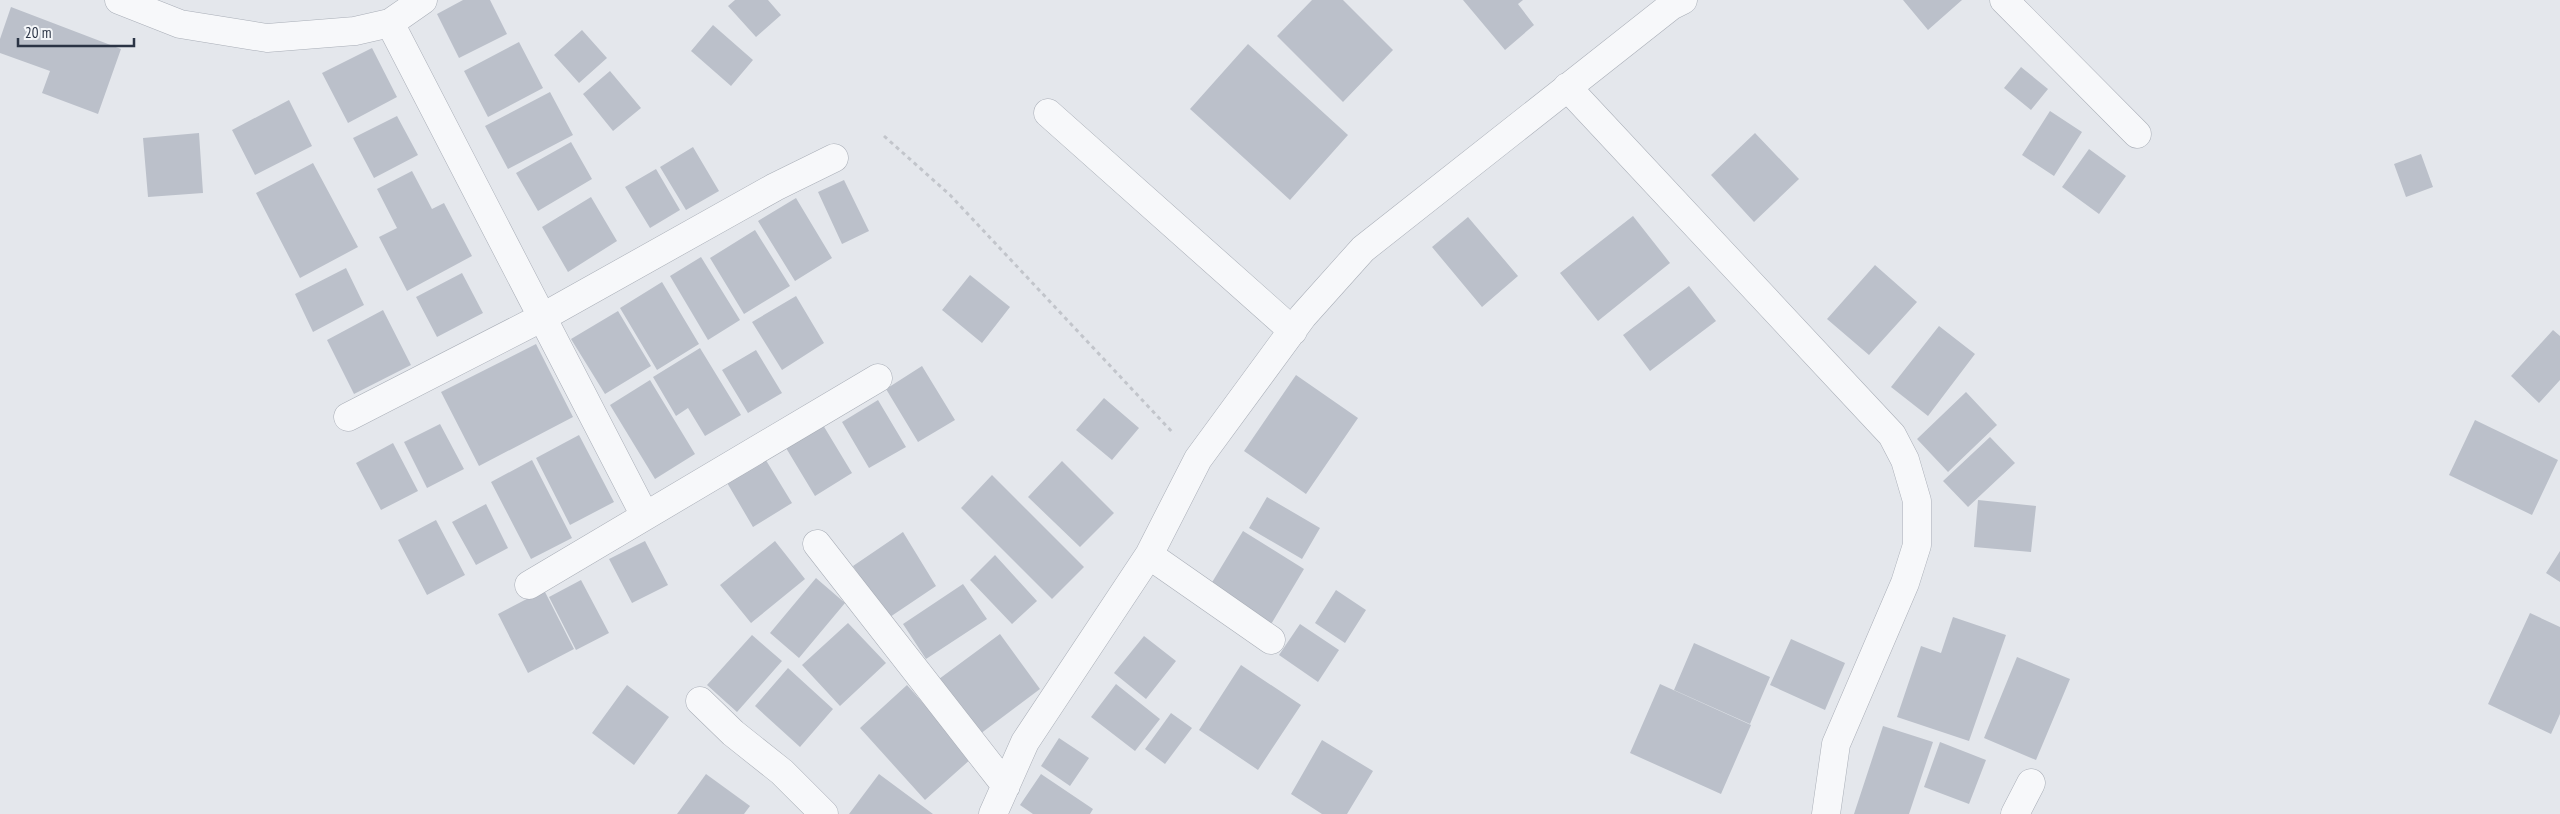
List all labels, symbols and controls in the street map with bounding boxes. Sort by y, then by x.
scale bar [18,15,134,47]
text: 20 m [25,23,51,42]

